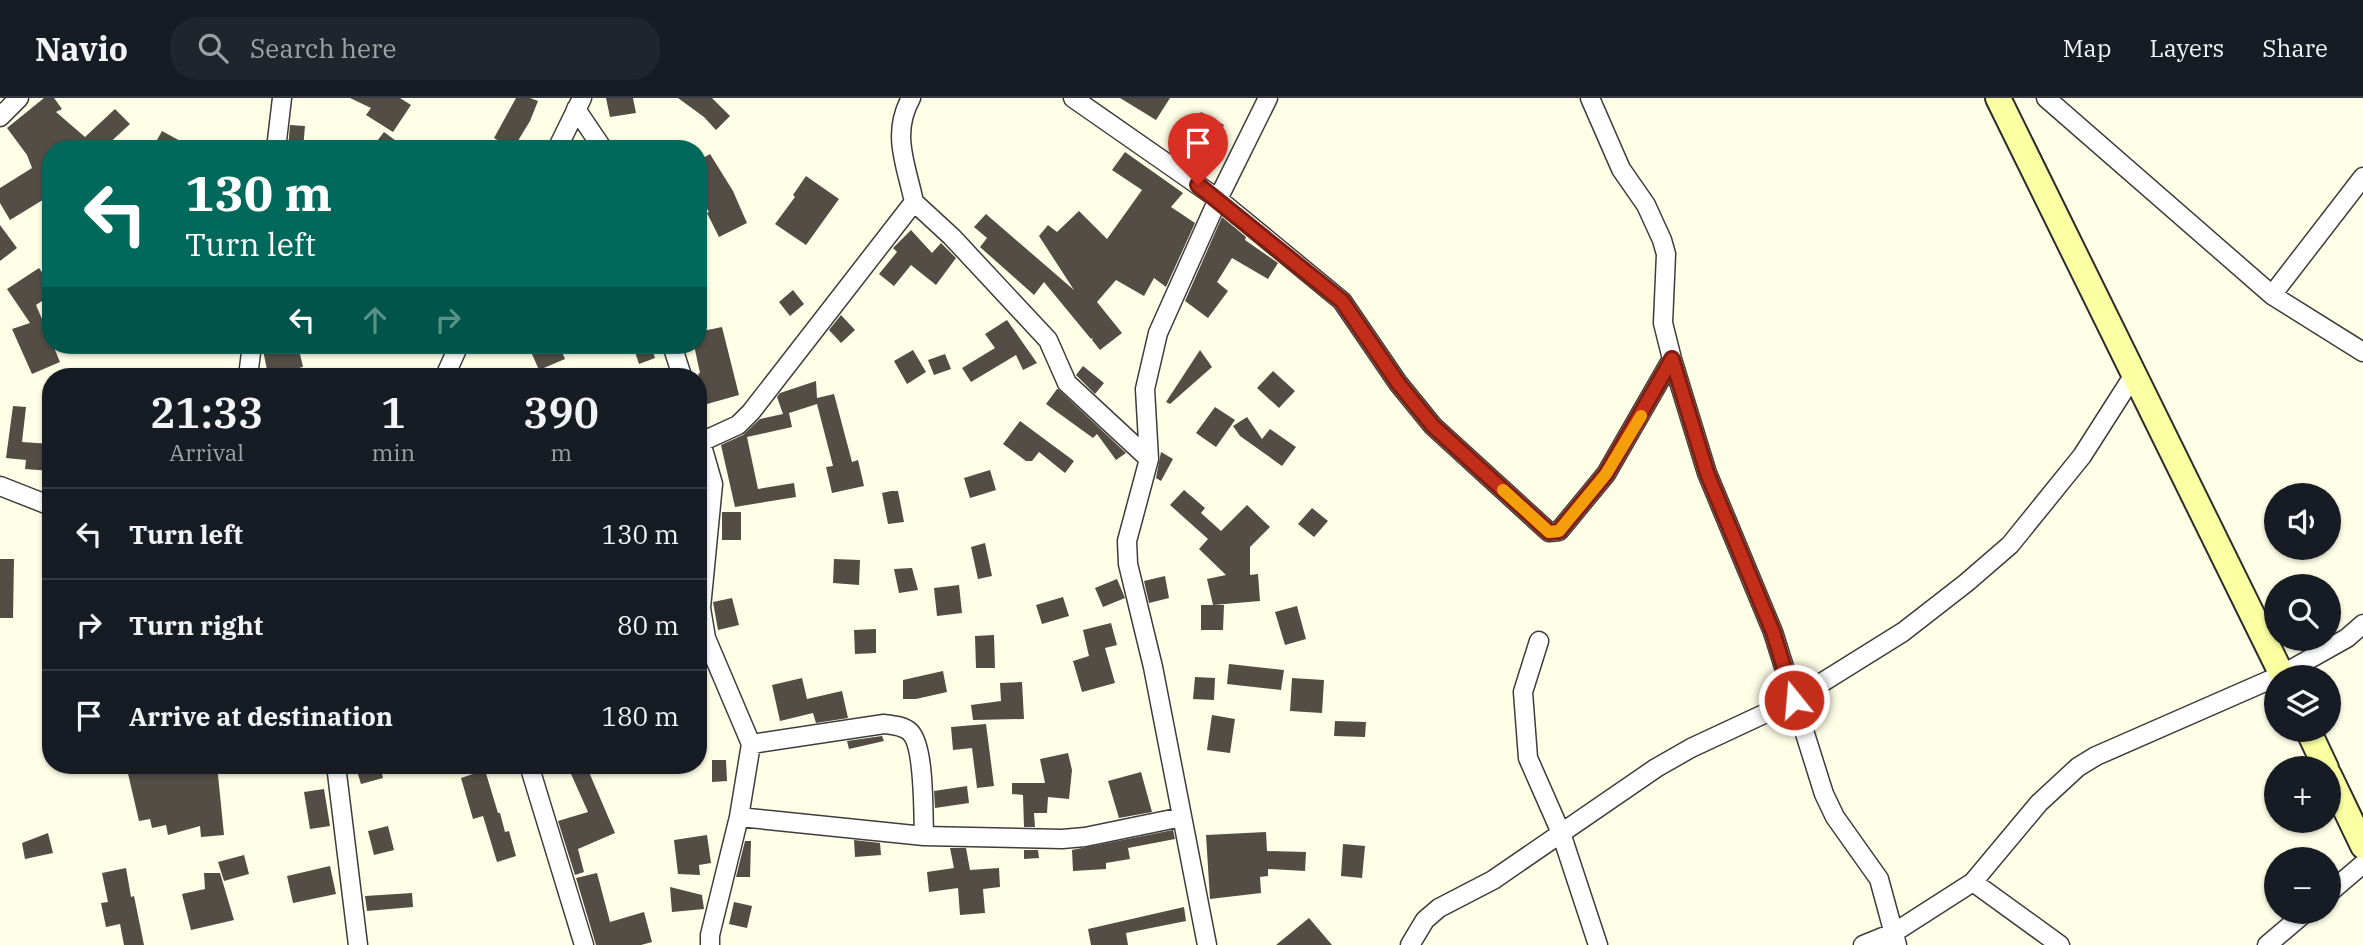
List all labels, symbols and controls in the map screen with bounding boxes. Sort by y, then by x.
search box [170,17,660,80]
text: Navio [35,27,128,70]
icon: search [194,29,232,67]
text: Search here [250,31,396,65]
text: Map [2063,32,2111,64]
text: Layers [2149,32,2224,64]
text: Share [2262,32,2328,64]
pin [1168,113,1228,185]
icon: arrive [1179,124,1217,162]
text: 130 m [185,161,332,224]
icon: left [70,168,161,259]
text: Turn left [185,223,316,265]
icon: left [283,301,321,339]
icon: ahead [356,301,394,339]
icon: right [429,301,467,339]
text: 21:33 [150,385,263,440]
text: 1 [381,385,406,440]
text: 390 [523,385,599,440]
text: Arrival [169,437,244,467]
text: min [371,437,415,467]
text: m [550,437,572,467]
map controls [2264,483,2341,924]
button: sound [2264,483,2341,560]
icon: left [70,515,108,553]
text: Turn left [129,517,243,551]
text: 130 m [601,517,679,551]
button: search [2264,574,2341,651]
icon: right [70,606,108,644]
text: Turn right [129,608,263,642]
text: 80 m [617,608,679,642]
position arrow [1757,663,1831,737]
button: layers [2264,665,2341,742]
icon: arrive [70,697,108,735]
text: Arrive at destination [129,699,393,733]
text: 180 m [601,699,679,733]
button: + [2264,756,2341,833]
button: − [2264,847,2341,924]

